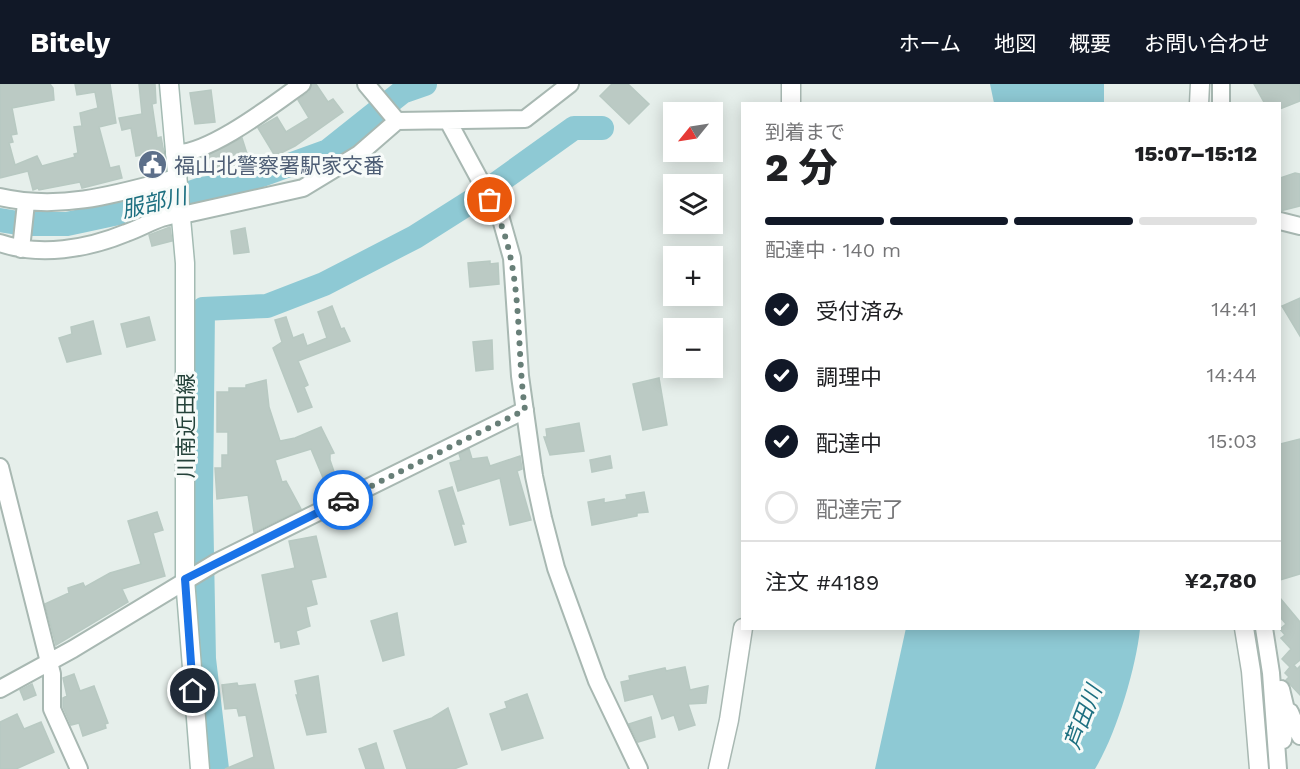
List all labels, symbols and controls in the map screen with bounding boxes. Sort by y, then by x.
text: Bitely [30,26,110,59]
text: ホーム [899,31,961,56]
text: 地図 [994,31,1036,56]
text: 概要 [1069,31,1111,56]
text: お問い合わせ [1144,31,1270,56]
north arrow [663,102,723,162]
map controls [663,102,723,378]
text: 到着まで [765,120,845,144]
text: 15:07–15:12 [1135,141,1257,166]
text: 2 分 [765,145,838,190]
public building icon: 福山北警察署駅家交番 [137,149,169,181]
place label: 福山北警察署駅家交番 [174,153,384,178]
pin [464,174,515,225]
button: layers [663,174,723,234]
water label: 服部川 [119,183,191,223]
icon: bag [473,183,506,216]
text: 配達中 · 140 m [765,238,901,262]
button: + [663,246,723,306]
icon: check [765,293,798,326]
text: 14:41 [1211,297,1257,321]
text: 受付済み [816,299,904,324]
button: − [663,318,723,378]
icon: check [765,359,798,392]
text: 14:44 [1207,363,1257,387]
text: 調理中 [816,365,882,390]
street label: 川南近田線 [173,374,198,479]
icon: check [765,425,798,458]
text: 15:03 [1208,429,1257,453]
text: 配達中 [816,431,882,456]
courier [313,470,373,530]
icon: car [327,484,360,517]
text: 配達完了 [816,497,904,522]
text: ¥2,780 [1184,568,1257,593]
text: 注文 #4189 [765,570,879,595]
pin [167,665,218,716]
icon: home [176,674,209,707]
water label: 芦田川 [1060,680,1107,752]

